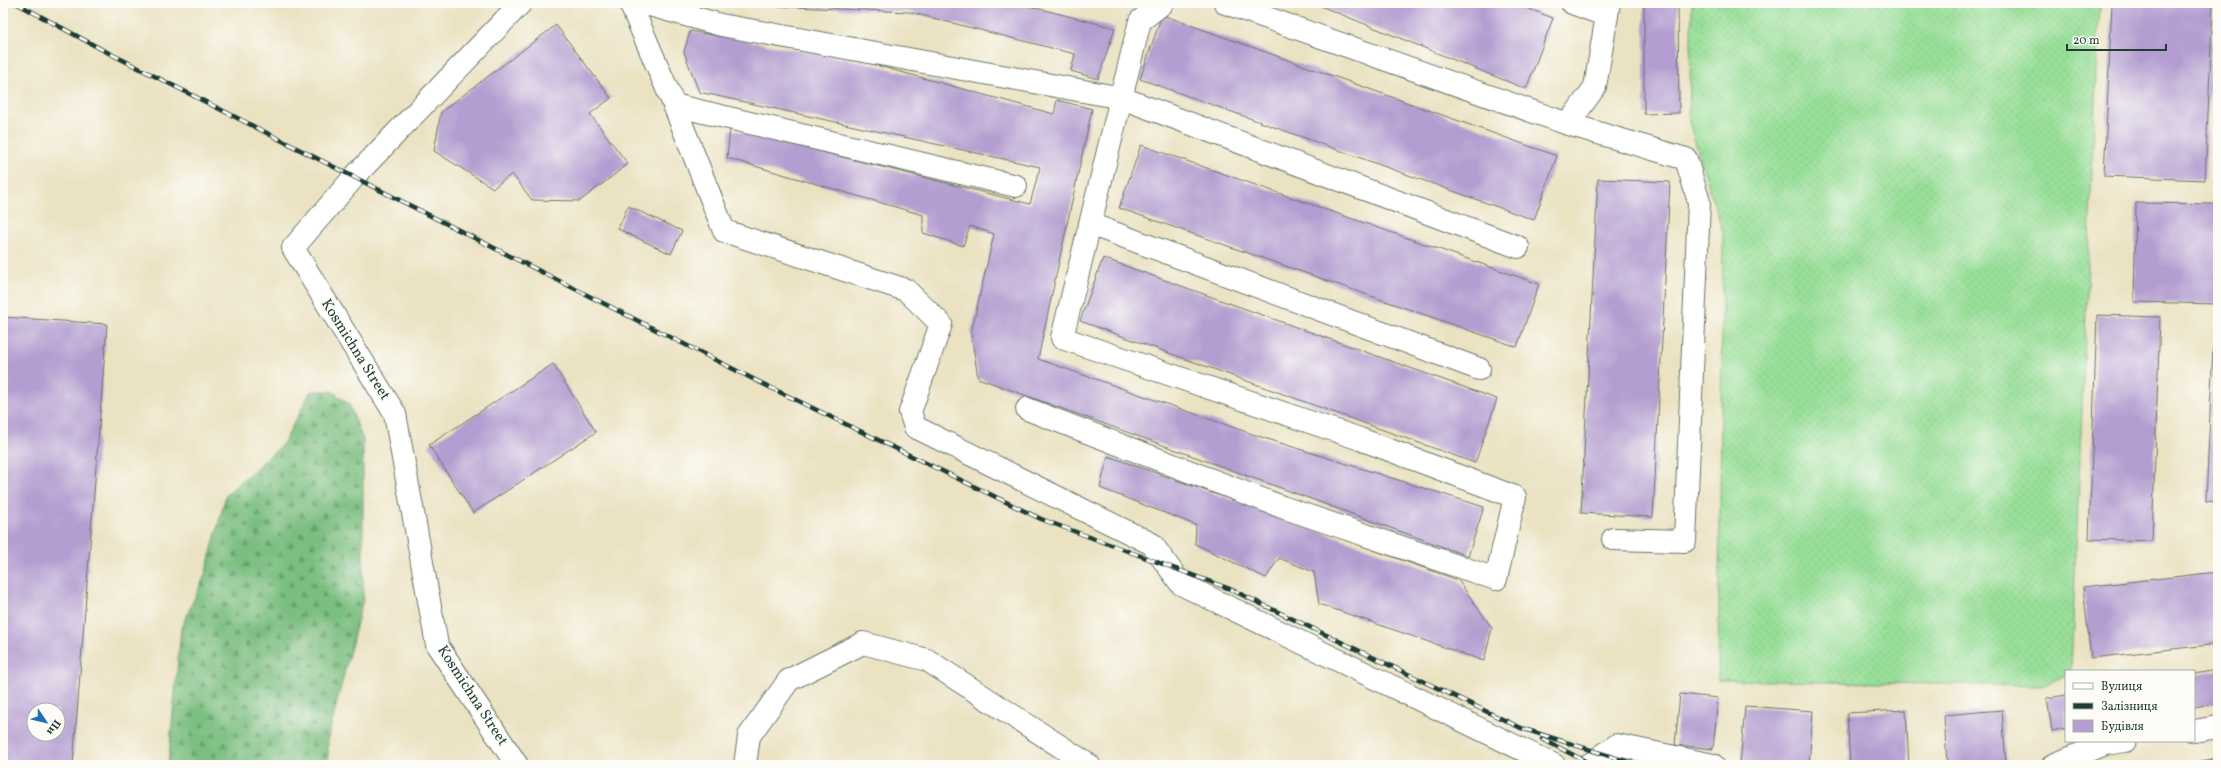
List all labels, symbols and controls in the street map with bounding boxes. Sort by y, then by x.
scale bar [2067,26,2166,52]
text: 20 m [2073,33,2100,49]
street label: Kosmichna Street [315,295,395,405]
street label: Kosmichna Street [432,642,512,750]
legend [2065,670,2195,742]
text: Вулиця [2101,679,2142,695]
text: Залізниця [2101,699,2157,715]
north arrow [26,702,66,742]
text: Пн [42,716,64,738]
text: Будівля [2101,719,2144,735]

